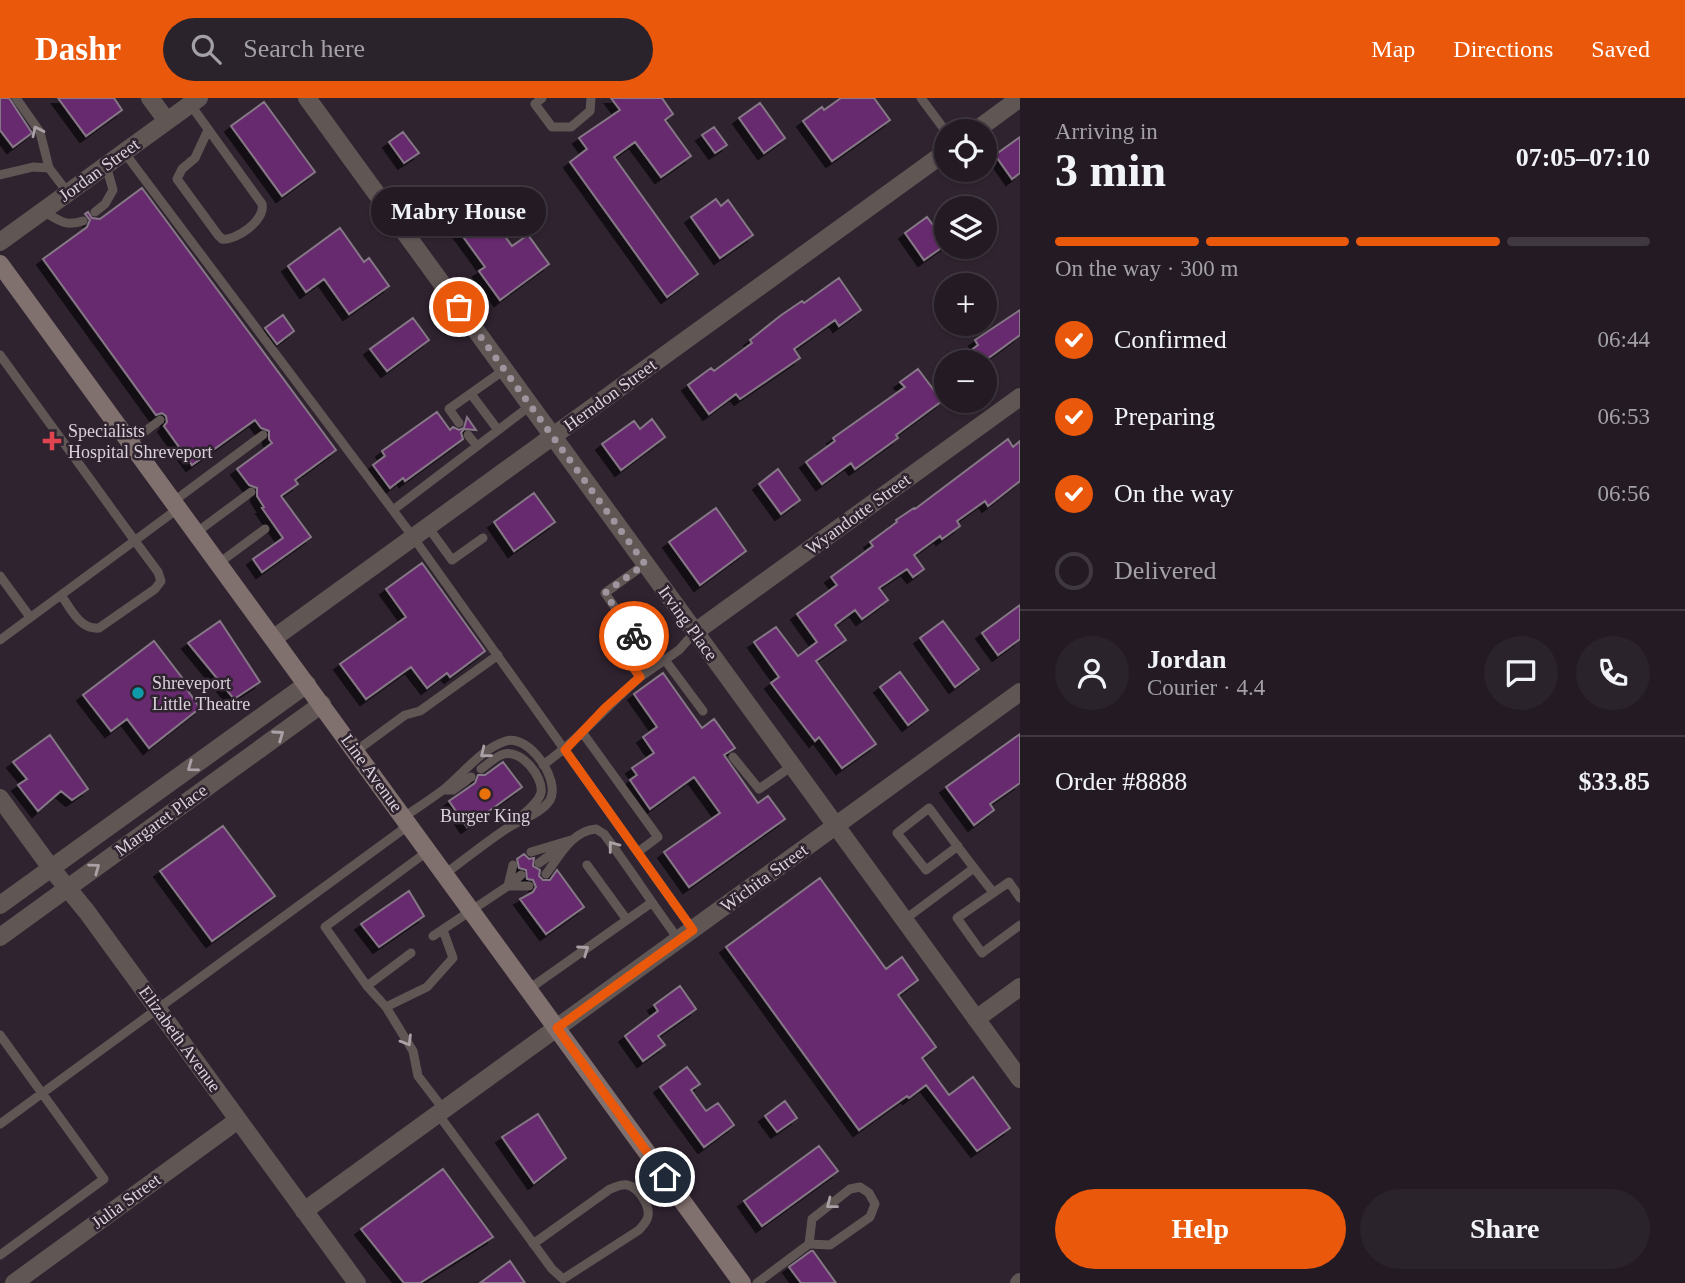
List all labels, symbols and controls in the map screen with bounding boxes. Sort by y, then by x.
search box [163,18,653,81]
icon: search [187,30,225,68]
text: Dashr [35,31,121,67]
text: Search here [243,34,365,63]
text: Map [1371,36,1415,62]
text: Directions [1453,36,1553,62]
text: Saved [1591,36,1650,62]
map controls [934,119,997,413]
button: locate [934,119,997,182]
text: Arriving in [1055,119,1158,144]
one-way arrow [32,126,46,138]
street label: Jordan Street [55,134,143,206]
text: 07:05–07:10 [1516,143,1650,172]
text: 3 min [1055,145,1166,196]
callout: Mabry House [372,188,546,237]
button: layers [934,196,997,259]
text: Mabry House [391,199,526,224]
text: On the way · 300 m [1055,256,1238,281]
button: + [934,273,997,336]
pin [429,277,489,337]
icon: bag [440,288,478,326]
icon: check [1055,321,1093,359]
text: Confirmed [1114,325,1227,354]
text: 06:44 [1598,327,1650,352]
button: − [934,350,997,413]
street label: Herndon Street [560,355,660,435]
icon: check [1055,398,1093,436]
text: Preparing [1114,402,1215,431]
text: 06:53 [1598,404,1650,429]
place label: Specialists Hospital Shreveport [68,421,212,462]
marker: Specialists Hospital Shreveport [42,431,62,451]
street label: Wyandotte Street [802,469,914,559]
icon: check [1055,475,1093,513]
text: On the way [1114,479,1234,508]
text: 06:56 [1598,481,1650,506]
text: Delivered [1114,556,1217,585]
street label: Irving Place [654,582,722,664]
courier [599,601,669,671]
icon: bike [615,617,653,655]
button: person [1055,636,1129,710]
button: chat [1484,636,1558,710]
button: phone [1576,636,1650,710]
text: Jordan [1147,645,1226,674]
place label: Shreveport Little Theatre [152,673,250,714]
text: Courier · 4.4 [1147,675,1265,700]
marker: Shreveport Little Theatre [130,685,146,701]
street label: Line Avenue [337,730,407,816]
one-way arrow [271,731,284,743]
one-way arrow [481,745,494,757]
one-way arrow [187,758,200,771]
text: Order #8888 [1055,767,1187,796]
text: $33.85 [1579,767,1650,796]
street label: Margaret Place [111,780,211,860]
marker: Burger King [477,786,493,802]
place label: Burger King [440,806,530,826]
street label: Wichita Street [717,840,811,916]
one-way arrow [608,842,621,854]
one-way arrow [87,864,100,877]
one-way arrow [576,946,589,958]
street label: Elizabeth Avenue [135,982,225,1096]
one-way arrow [399,1034,412,1047]
pin [635,1147,695,1207]
icon: home [646,1158,684,1196]
street label: Julia Street [88,1169,164,1233]
button: Help [1055,1189,1346,1269]
button: Share [1360,1189,1650,1269]
one-way arrow [827,1195,839,1208]

